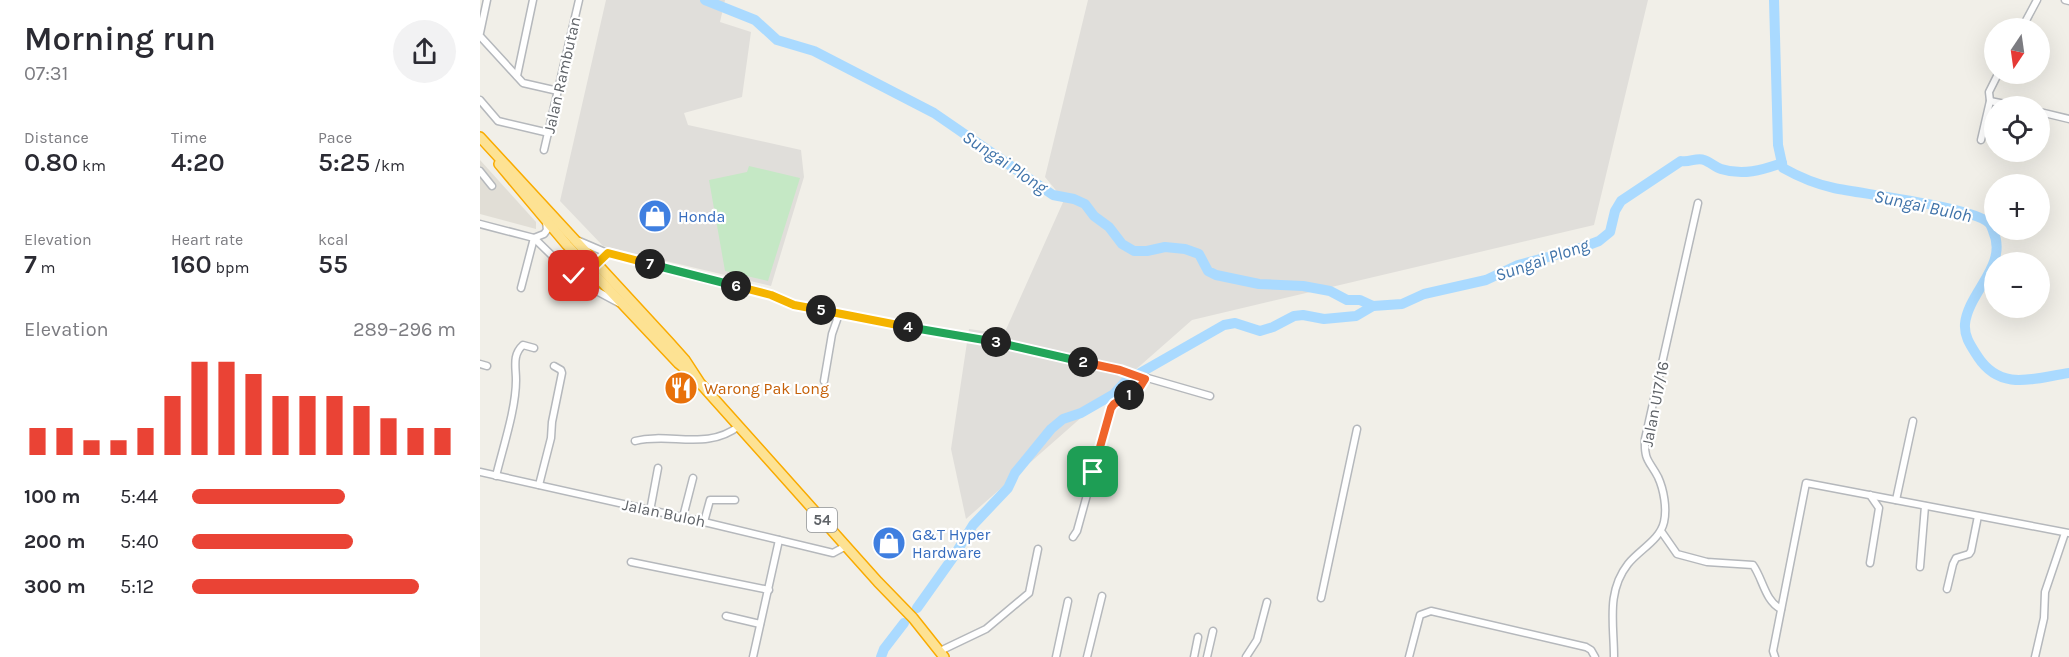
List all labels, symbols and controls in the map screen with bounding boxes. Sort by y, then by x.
street label: Jalan Rambutan [539,15,585,135]
north arrow [1984,18,2050,84]
map controls [1984,18,2050,318]
text: Morning run [24,20,216,58]
button: share [393,20,456,83]
text: 07:31 [24,62,68,85]
button: locate [1984,96,2050,162]
water label: Sungai Plong [958,126,1052,199]
text: Distance [24,128,89,147]
text: Time [171,128,207,147]
text: Pace [318,128,352,147]
text: 0.80 [24,147,78,178]
text: 4:20 [171,147,225,178]
text: 5:25 [318,147,370,178]
text: km [78,156,106,175]
text: /km [370,156,405,175]
button: + [1984,174,2050,240]
water label: Sungai Buloh [1872,185,1974,227]
shop icon: Honda [637,198,673,234]
place label: Honda [678,207,725,226]
text: Elevation [24,230,92,249]
text: Heart rate [171,230,243,249]
text: kcal [318,230,349,249]
water label: Sungai Plong [1492,233,1593,286]
text: 7 [24,249,37,280]
text: 160 [171,249,212,280]
text: 55 [318,249,348,280]
pin: 7 [635,249,665,279]
pin [548,250,599,301]
button: − [1984,252,2050,318]
text: 7 [646,254,654,273]
text: m [37,258,56,277]
text: bpm [212,258,249,277]
icon: check [557,259,590,292]
pin: 6 [721,271,751,301]
text: 6 [731,276,741,295]
pin: 5 [806,295,836,325]
text: 5 [816,300,826,319]
pin: 4 [893,312,923,342]
text: 4 [903,317,913,336]
text: Elevation [24,318,109,341]
text: 289–296 m [353,318,456,341]
pin: 3 [981,327,1011,357]
text: 3 [991,332,1001,351]
pin: 2 [1068,347,1098,377]
text: 2 [1078,352,1088,371]
street label: Jalan U17/16 [1637,360,1673,448]
restaurant icon: Warong Pak Long [663,370,699,406]
place label: Warong Pak Long [704,379,829,398]
pin: 1 [1114,380,1144,410]
text: 1 [1126,385,1132,404]
pin [1067,446,1118,497]
icon: arrive [1076,455,1109,488]
text: 100 m [24,485,80,508]
text: 5:44 [120,485,158,508]
street label: Jalan Buloh [621,495,707,531]
road number: 54 [807,508,837,532]
shop icon: G&T Hyper Hardware [871,525,907,561]
place label: G&T Hyper Hardware [912,525,990,562]
text: 200 m [24,530,85,553]
text: 5:40 [120,530,159,553]
text: 300 m [24,575,86,598]
text: 5:12 [120,575,154,598]

